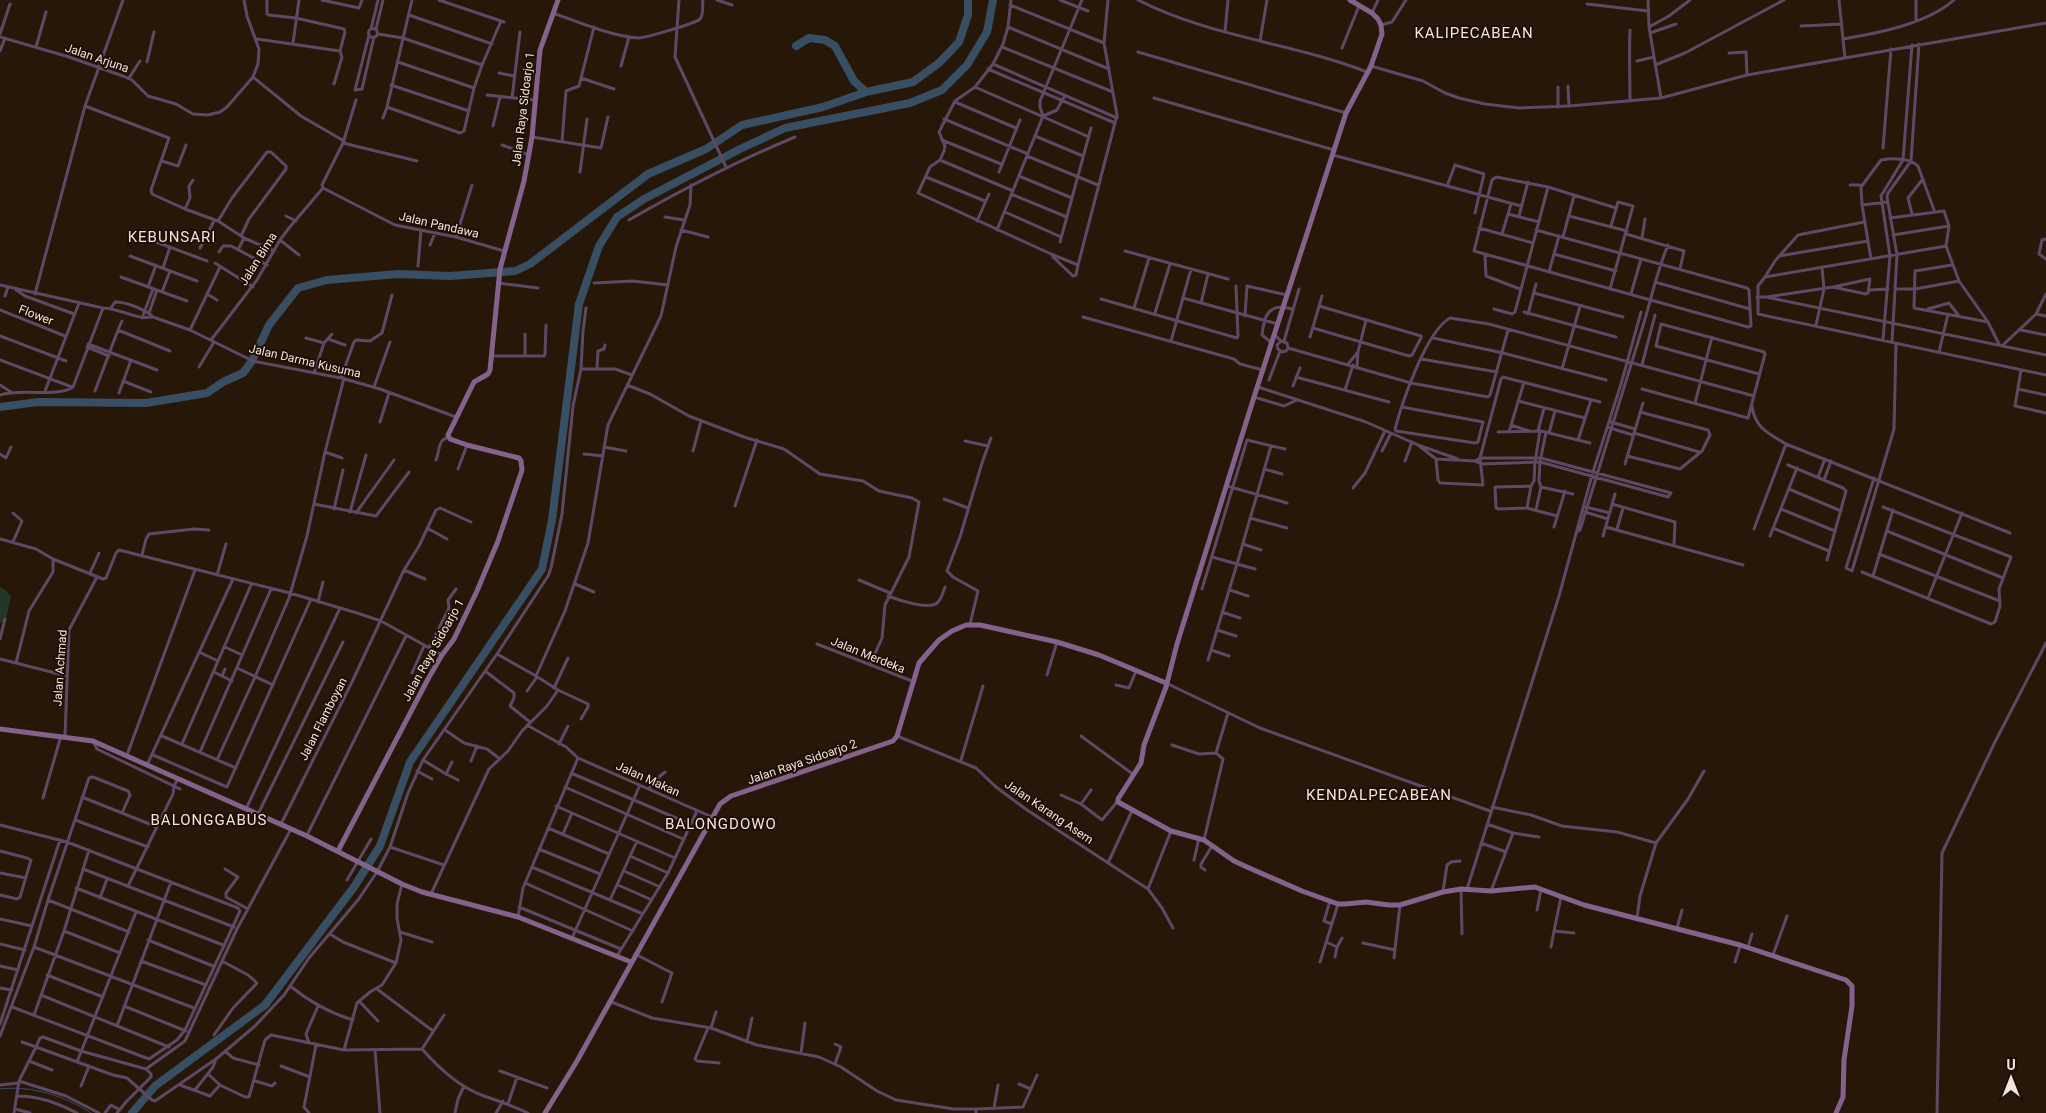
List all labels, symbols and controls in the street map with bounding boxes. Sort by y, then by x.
district label: KALIPECABEAN [1414,24,1534,42]
street label: Jalan Arjuna [63,41,131,75]
street label: Jalan Raya Sidoarjo 1 [509,51,537,167]
street label: Jalan Pandawa [398,209,480,241]
district label: KEBUNSARI [128,228,216,246]
street label: Jalan Bima [236,230,280,288]
street label: Flower [17,302,55,328]
street label: Jalan Darma Kusuma [248,341,362,381]
street label: Jalan Raya Sidoarjo 1 [399,596,467,704]
street label: Jalan Achmad [50,629,70,707]
street label: Jalan Merdeka [829,634,907,676]
street label: Jalan Flamboyan [296,675,350,763]
street label: Jalan Raya Sidoarjo 2 [745,737,859,787]
street label: Jalan Makan [614,759,682,799]
street label: Jalan Karang Asem [1002,777,1096,847]
district label: KENDALPECABEAN [1306,786,1452,804]
district label: BALONGGABUS [151,811,267,829]
district label: BALONGDOWO [665,815,777,833]
north arrow [1986,1053,2036,1103]
text: U [2006,1057,2016,1073]

